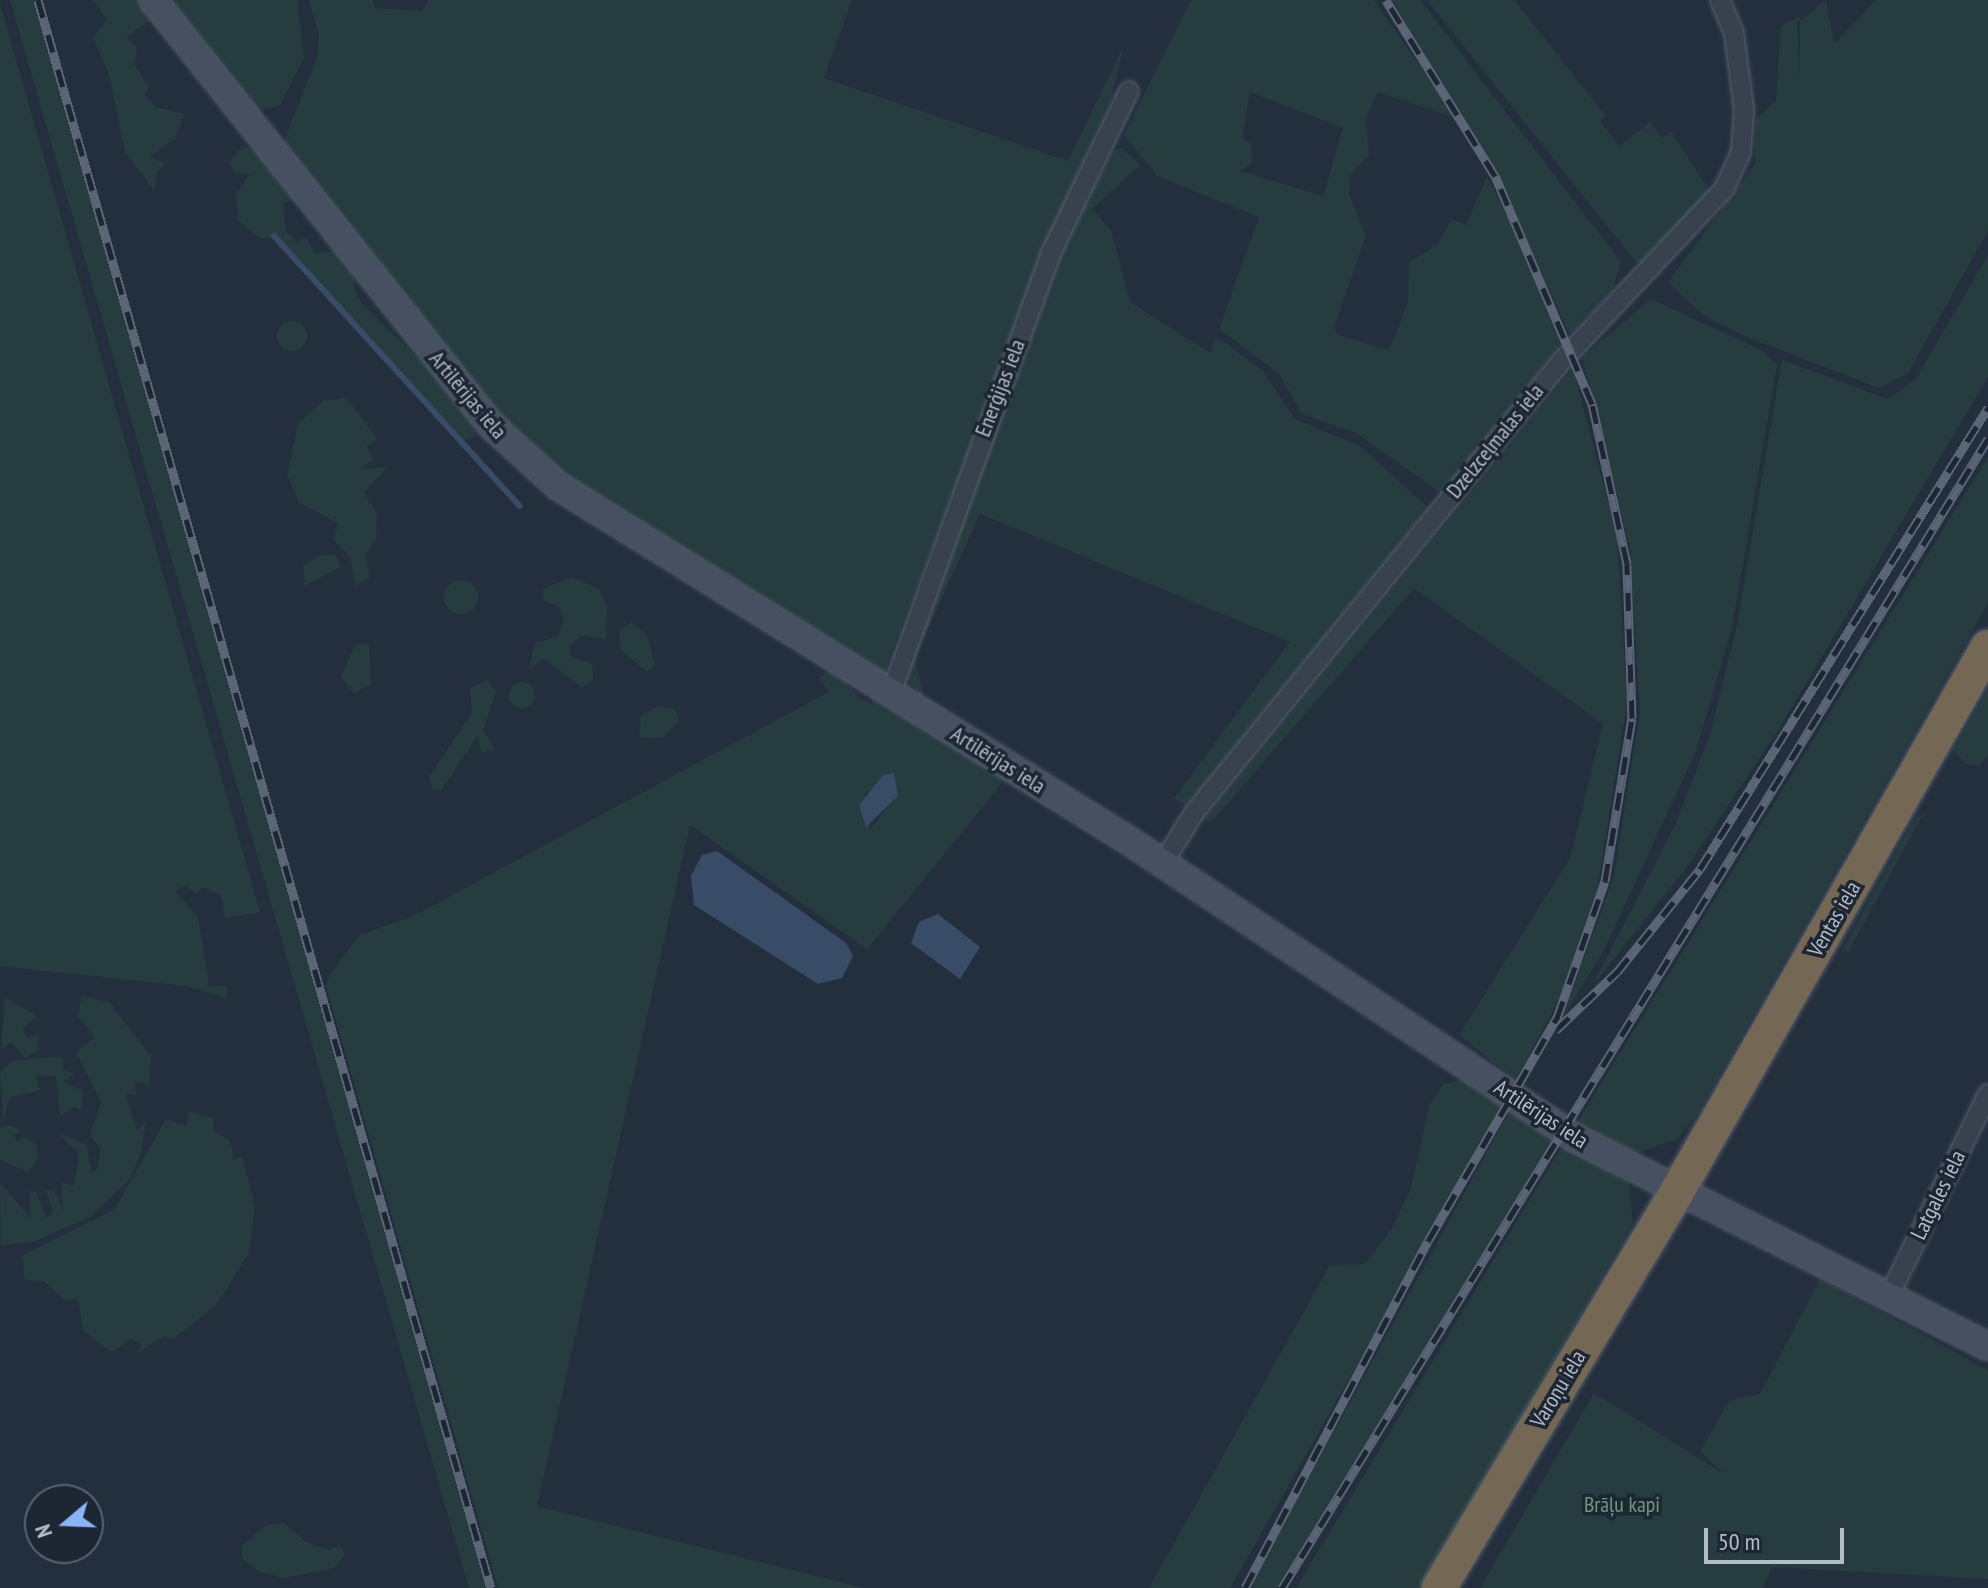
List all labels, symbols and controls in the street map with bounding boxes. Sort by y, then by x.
street label: Enerģijas iela [969,336,1031,440]
street label: Artilērijas iela [424,346,512,444]
street label: Dzelzceļmalas iela [1441,379,1549,503]
street label: Artilērijas iela [946,721,1050,799]
street label: Ventas iela [1802,877,1866,961]
street label: Artilērijas iela [1489,1074,1593,1154]
street label: Latgales iela [1905,1146,1971,1244]
street label: Varoņu iela [1525,1346,1591,1432]
north arrow [24,1484,104,1564]
park label: Brāļu kapi [1584,1492,1660,1518]
scale bar [1708,1512,1848,1562]
text: N [28,1521,58,1541]
text: 50 m [1718,1526,1760,1557]

